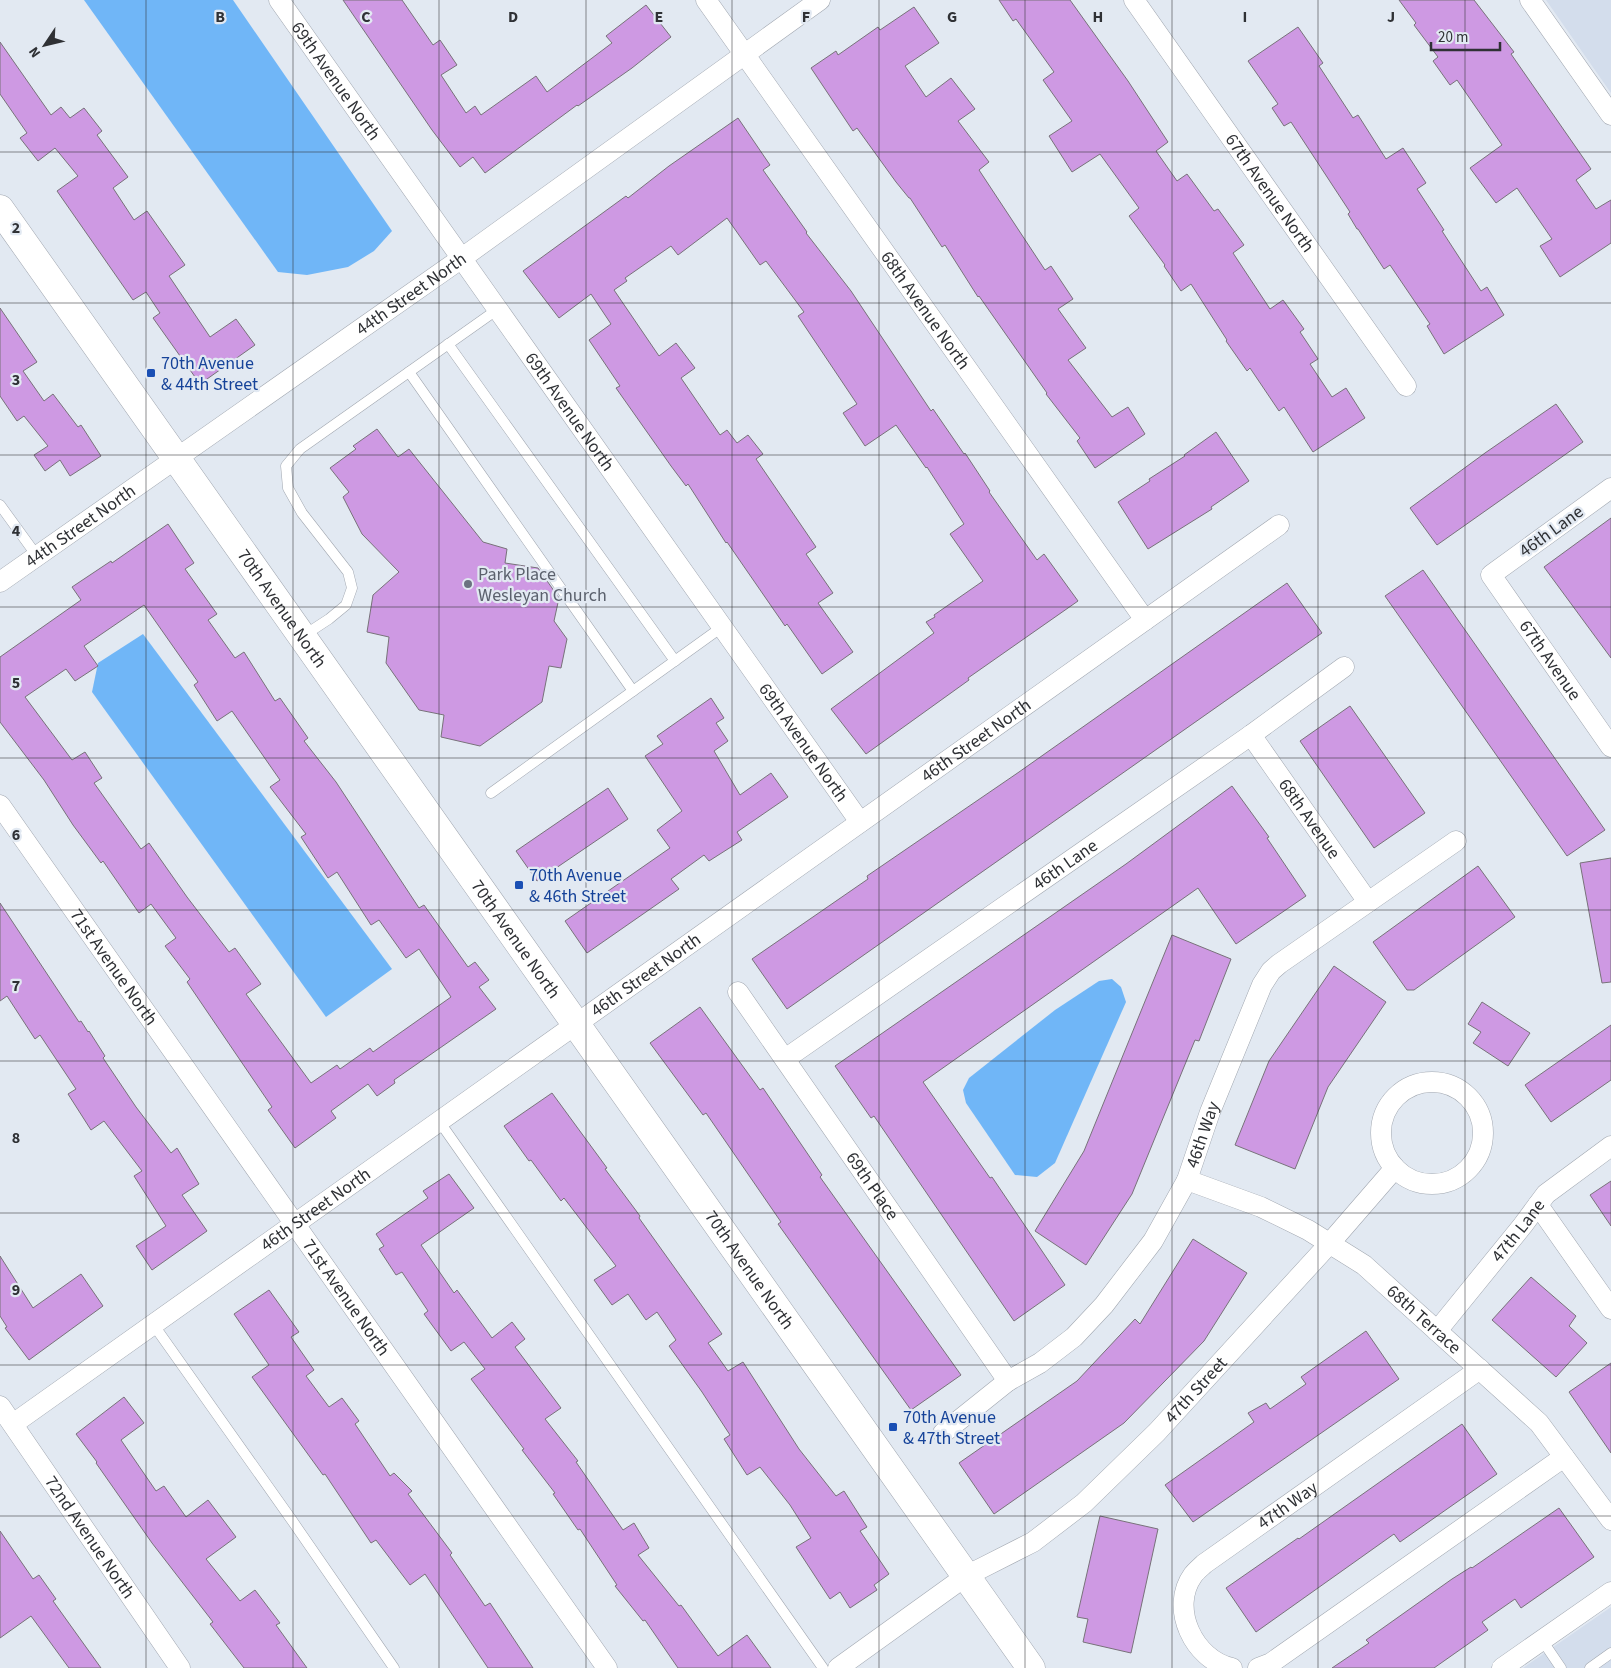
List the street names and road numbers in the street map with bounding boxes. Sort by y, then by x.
street label: 69th Avenue North [285,17,386,146]
street label: 67th Avenue North [1219,129,1320,258]
street label: 68th Avenue North [874,246,976,375]
street label: 44th Street North [351,247,472,342]
street label: 69th Avenue North [519,347,620,476]
street label: 44th Street North [20,479,141,574]
street label: 46th Lane [1514,500,1589,563]
street label: 70th Avenue North [231,544,332,673]
street label: 67th Avenue [1513,615,1587,706]
street label: 69th Avenue North [753,678,854,807]
street label: 46th Street North [916,693,1036,788]
street label: 68th Avenue [1272,774,1346,864]
street label: 46th Lane [1028,833,1103,896]
street label: 70th Avenue North [465,875,566,1004]
street label: 71st Avenue North [64,904,163,1031]
street label: 46th Street North [586,927,706,1023]
street label: 46th Way [1180,1097,1226,1171]
street label: 69th Place [840,1147,905,1225]
street label: 46th Street North [256,1162,376,1257]
street label: 47th Lane [1486,1194,1551,1268]
street label: 70th Avenue North [699,1206,800,1335]
street label: 71st Avenue North [296,1234,396,1361]
street label: 68th Terrace [1381,1279,1467,1360]
street label: 47th Street [1159,1351,1233,1429]
street label: 72nd Avenue North [39,1471,141,1604]
street label: 47th Way [1252,1475,1323,1536]

